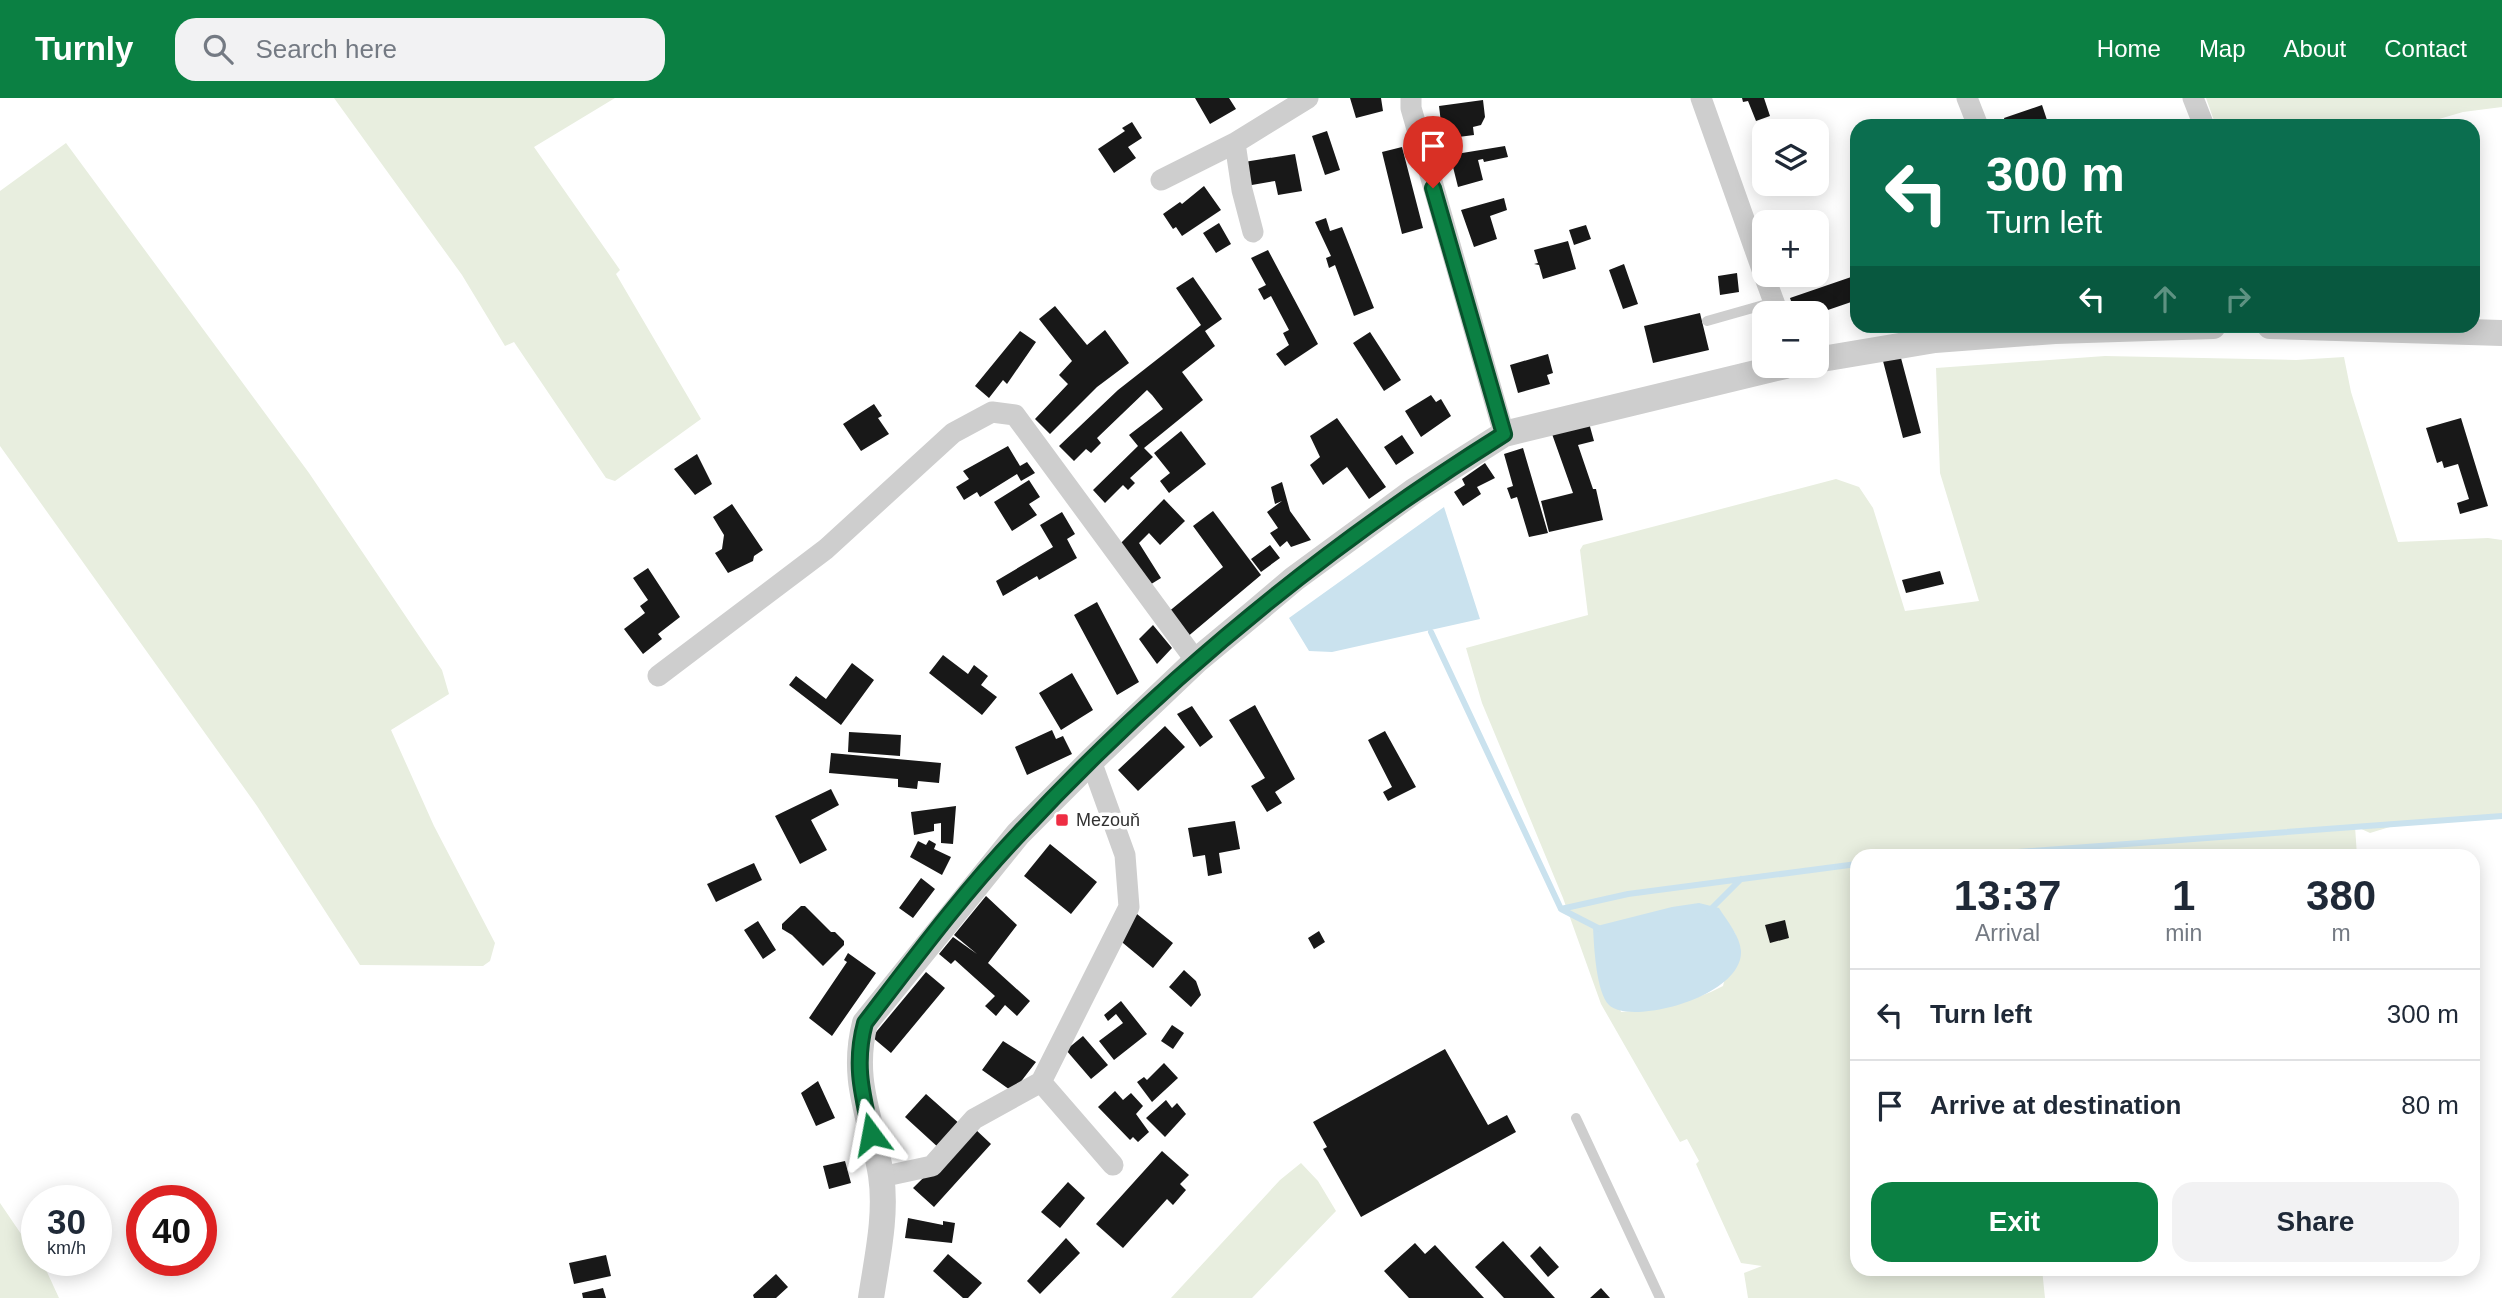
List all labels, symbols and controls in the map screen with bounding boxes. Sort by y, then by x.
search box [175,18,665,81]
text: Turnly [35,30,133,67]
icon: search [199,30,237,68]
text: Search here [255,34,397,64]
text: Home [2097,35,2161,62]
text: Map [2199,35,2246,62]
text: About [2284,35,2346,62]
text: Contact [2384,35,2467,62]
pin [1403,116,1463,188]
map controls [1752,119,1829,378]
button: layers [1752,119,1829,196]
icon: arrive [1414,127,1452,165]
icon: left [1871,147,1962,238]
text: 300 m [1986,147,2125,201]
text: Turn left [1986,204,2102,240]
button: + [1752,210,1829,287]
icon: left [2073,280,2111,318]
icon: ahead [2146,280,2184,318]
icon: right [2219,280,2257,318]
button: − [1752,301,1829,378]
place label: Mezouň [1076,810,1140,830]
marker: Mezouň [1054,812,1070,828]
text: 13:37 [1954,872,2061,919]
text: 1 [2172,872,2195,919]
text: 380 [2306,872,2376,919]
text: Arrival [1975,920,2040,946]
text: min [2165,920,2202,946]
text: m [2332,920,2351,946]
icon: left [1871,996,1909,1034]
text: Turn left [1930,999,2032,1029]
text: 300 m [2387,999,2459,1029]
icon: arrive [1871,1087,1909,1125]
text: Arrive at destination [1930,1090,2181,1120]
text: 80 m [2401,1090,2459,1120]
position arrow [834,1097,908,1171]
button: Exit [1871,1182,2158,1262]
button: Share [2172,1182,2459,1262]
speed limit sign: 40 [126,1185,217,1276]
text: 30 [47,1202,86,1241]
text: km/h [47,1238,86,1258]

